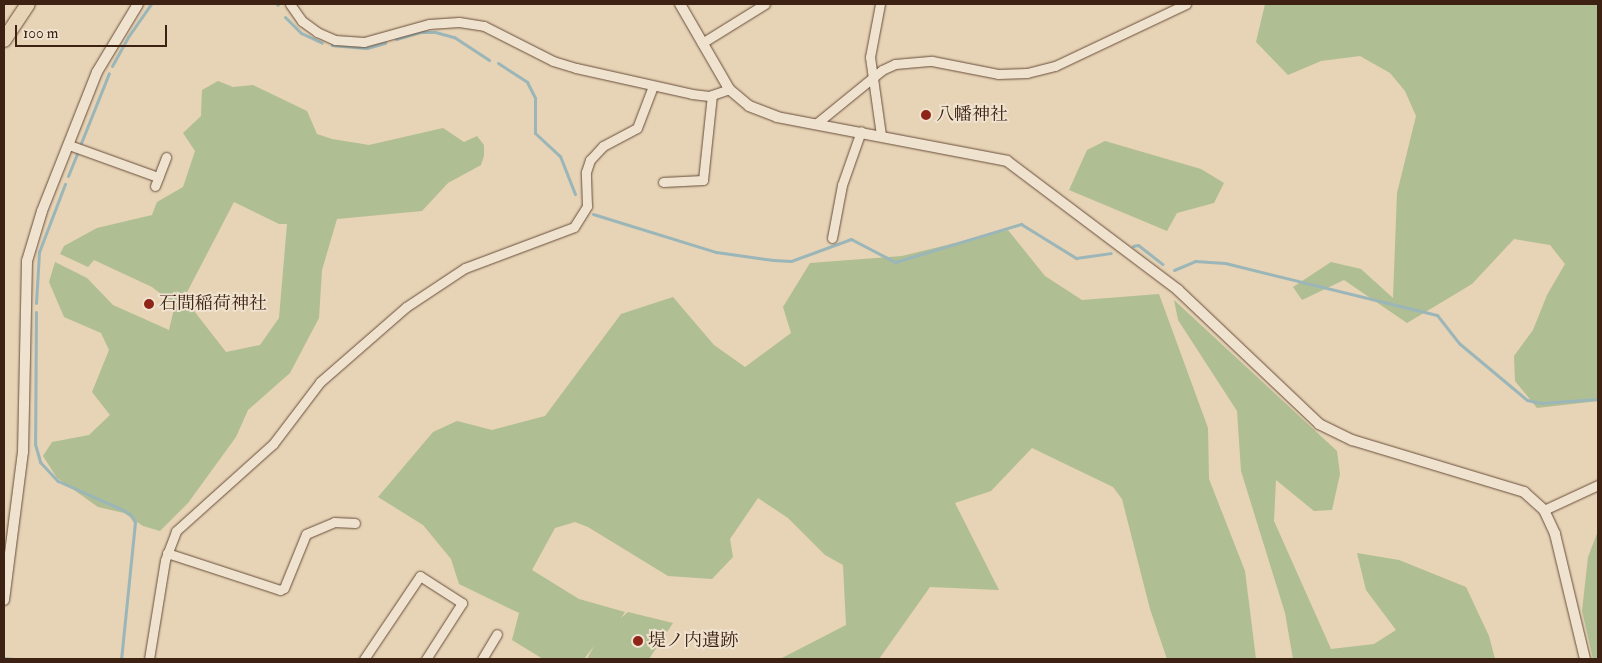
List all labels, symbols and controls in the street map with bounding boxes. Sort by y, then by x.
scale bar [18,15,170,47]
text: 100 m [23,24,58,43]
place label: 八幡神社 [936,104,1008,126]
marker: 八幡神社 [920,109,932,121]
place label: 石間稲荷神社 [159,293,267,315]
marker: 石間稲荷神社 [143,298,155,310]
place label: 堤ノ内遺跡 [648,630,738,652]
marker: 堤ノ内遺跡 [632,635,644,647]

